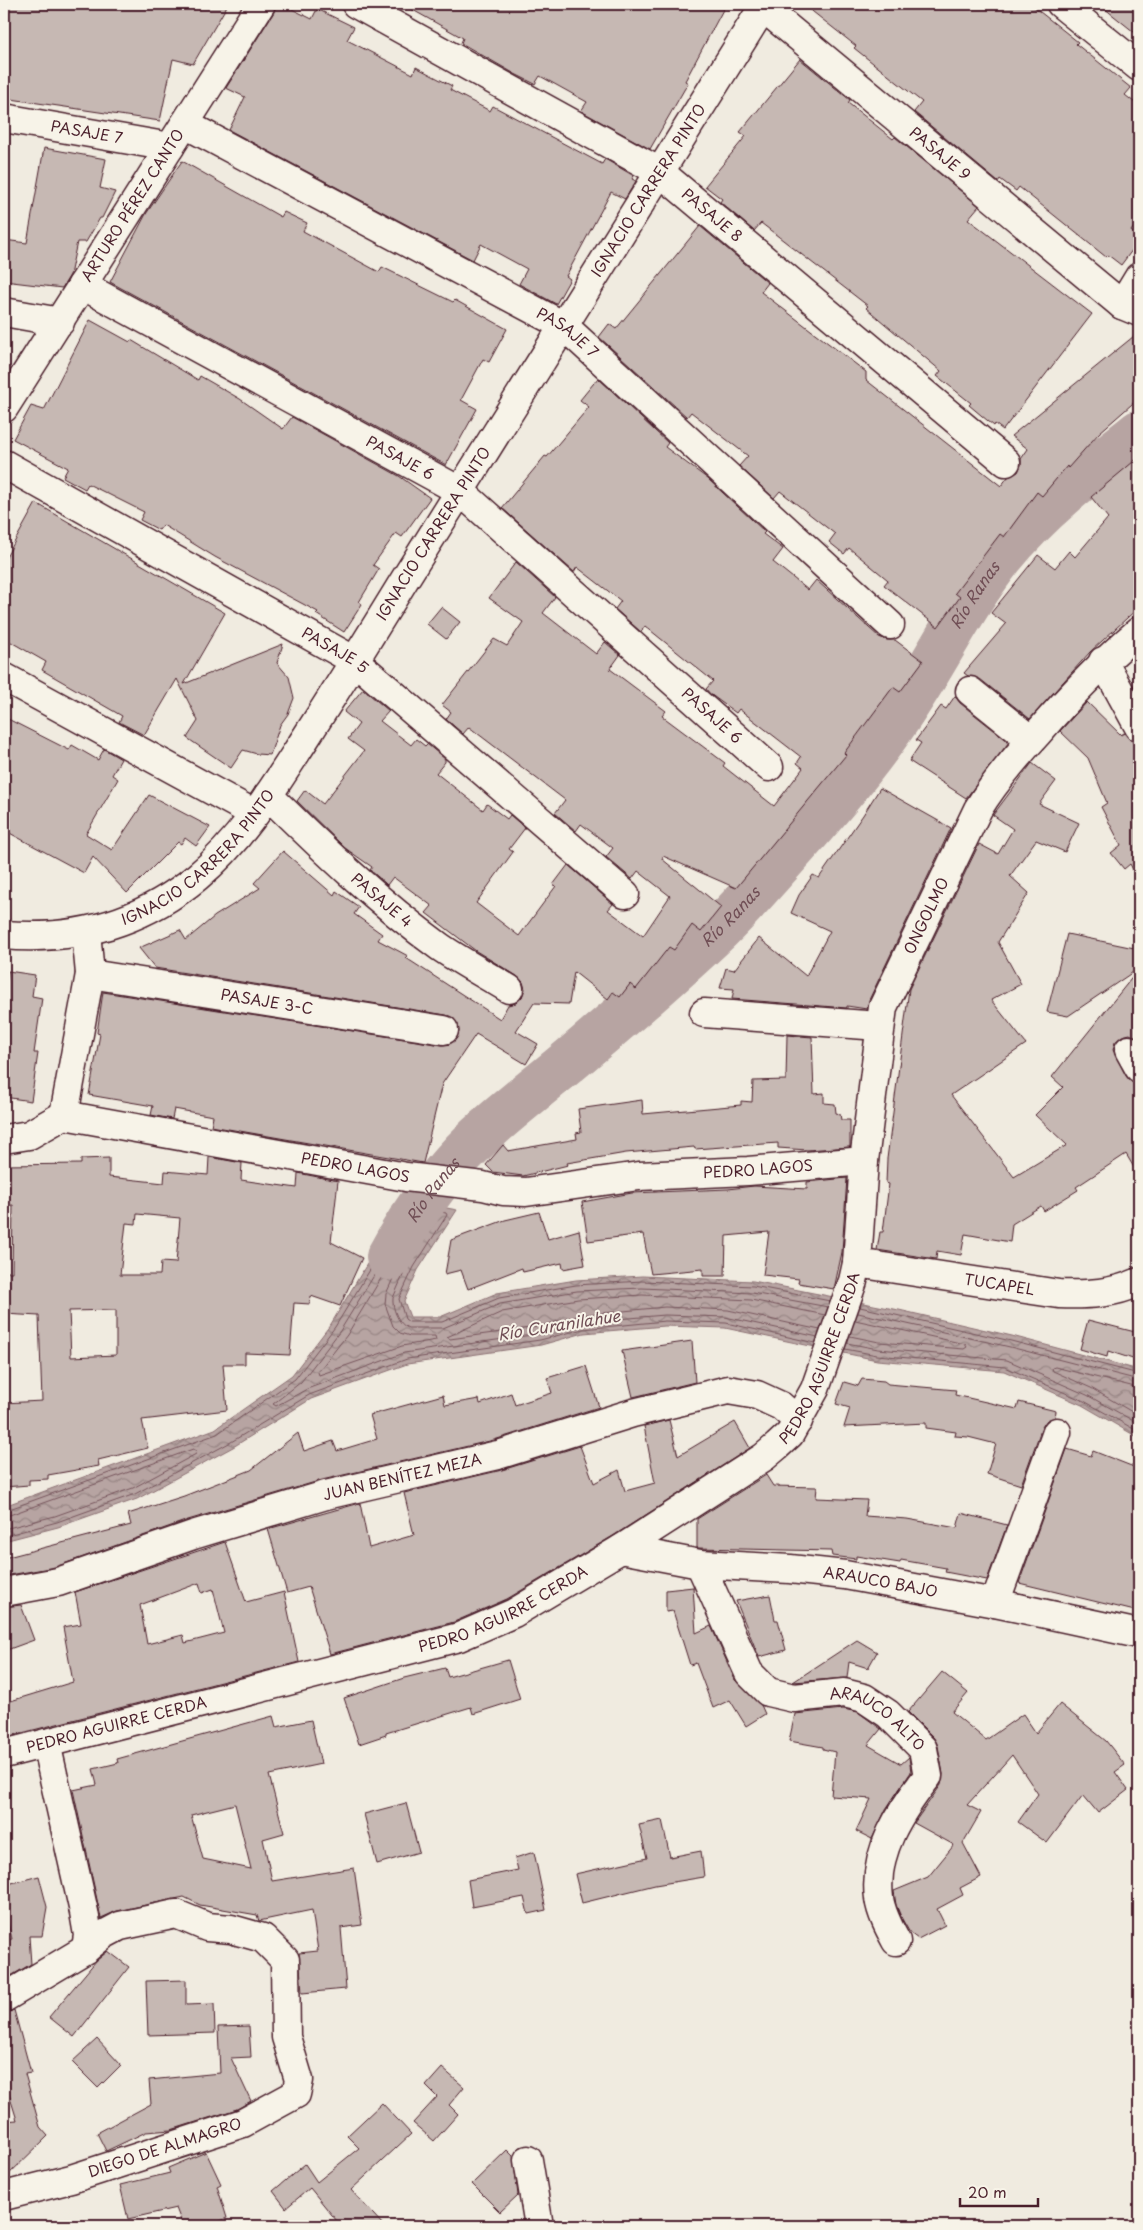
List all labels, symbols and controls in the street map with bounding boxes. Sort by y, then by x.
street label: IGNACIO CARRERA PINTO [584,99,710,281]
street label: PASAJE 7 [49,113,125,149]
street label: PASAJE 9 [905,120,977,185]
street label: ARTURO PÉREZ CANTO [74,124,189,286]
street label: PASAJE 8 [677,182,748,247]
street label: PASAJE 7 [533,301,605,363]
street label: PASAJE 6 [362,429,439,485]
street label: IGNACIO CARRERA PINTO [369,442,495,624]
water label: Río Ranas [943,555,1006,633]
street label: PASAJE 5 [298,620,375,678]
street label: PASAJE 6 [677,681,748,748]
street label: IGNACIO CARRERA PINTO [117,784,279,930]
street label: PASAJE 4 [347,867,418,932]
street label: ONGOLMO [897,873,954,958]
water label: Río Ranas [695,879,766,952]
street label: PASAJE 3-C [219,982,315,1019]
street label: PEDRO LAGOS [299,1145,412,1187]
water label: Río Ranas [399,1150,465,1227]
street label: PEDRO LAGOS [702,1152,814,1183]
street label: TUCAPEL [963,1267,1037,1300]
street label: PEDRO AGUIRRE CERDA [773,1270,865,1449]
water label: Río Curanilahue [496,1302,623,1346]
street label: JUAN BENÍTEZ MEZA [320,1446,483,1505]
street label: PEDRO AGUIRRE CERDA [416,1559,591,1657]
street label: ARAUCO BAJO [822,1560,940,1602]
street label: ARAUCO ALTO [828,1680,931,1755]
street label: PEDRO AGUIRRE CERDA [23,1689,209,1758]
street label: DIEGO DE ALMAGRO [85,2111,244,2182]
scale bar [960,2175,1038,2207]
text: 20 m [968,2180,1007,2203]

